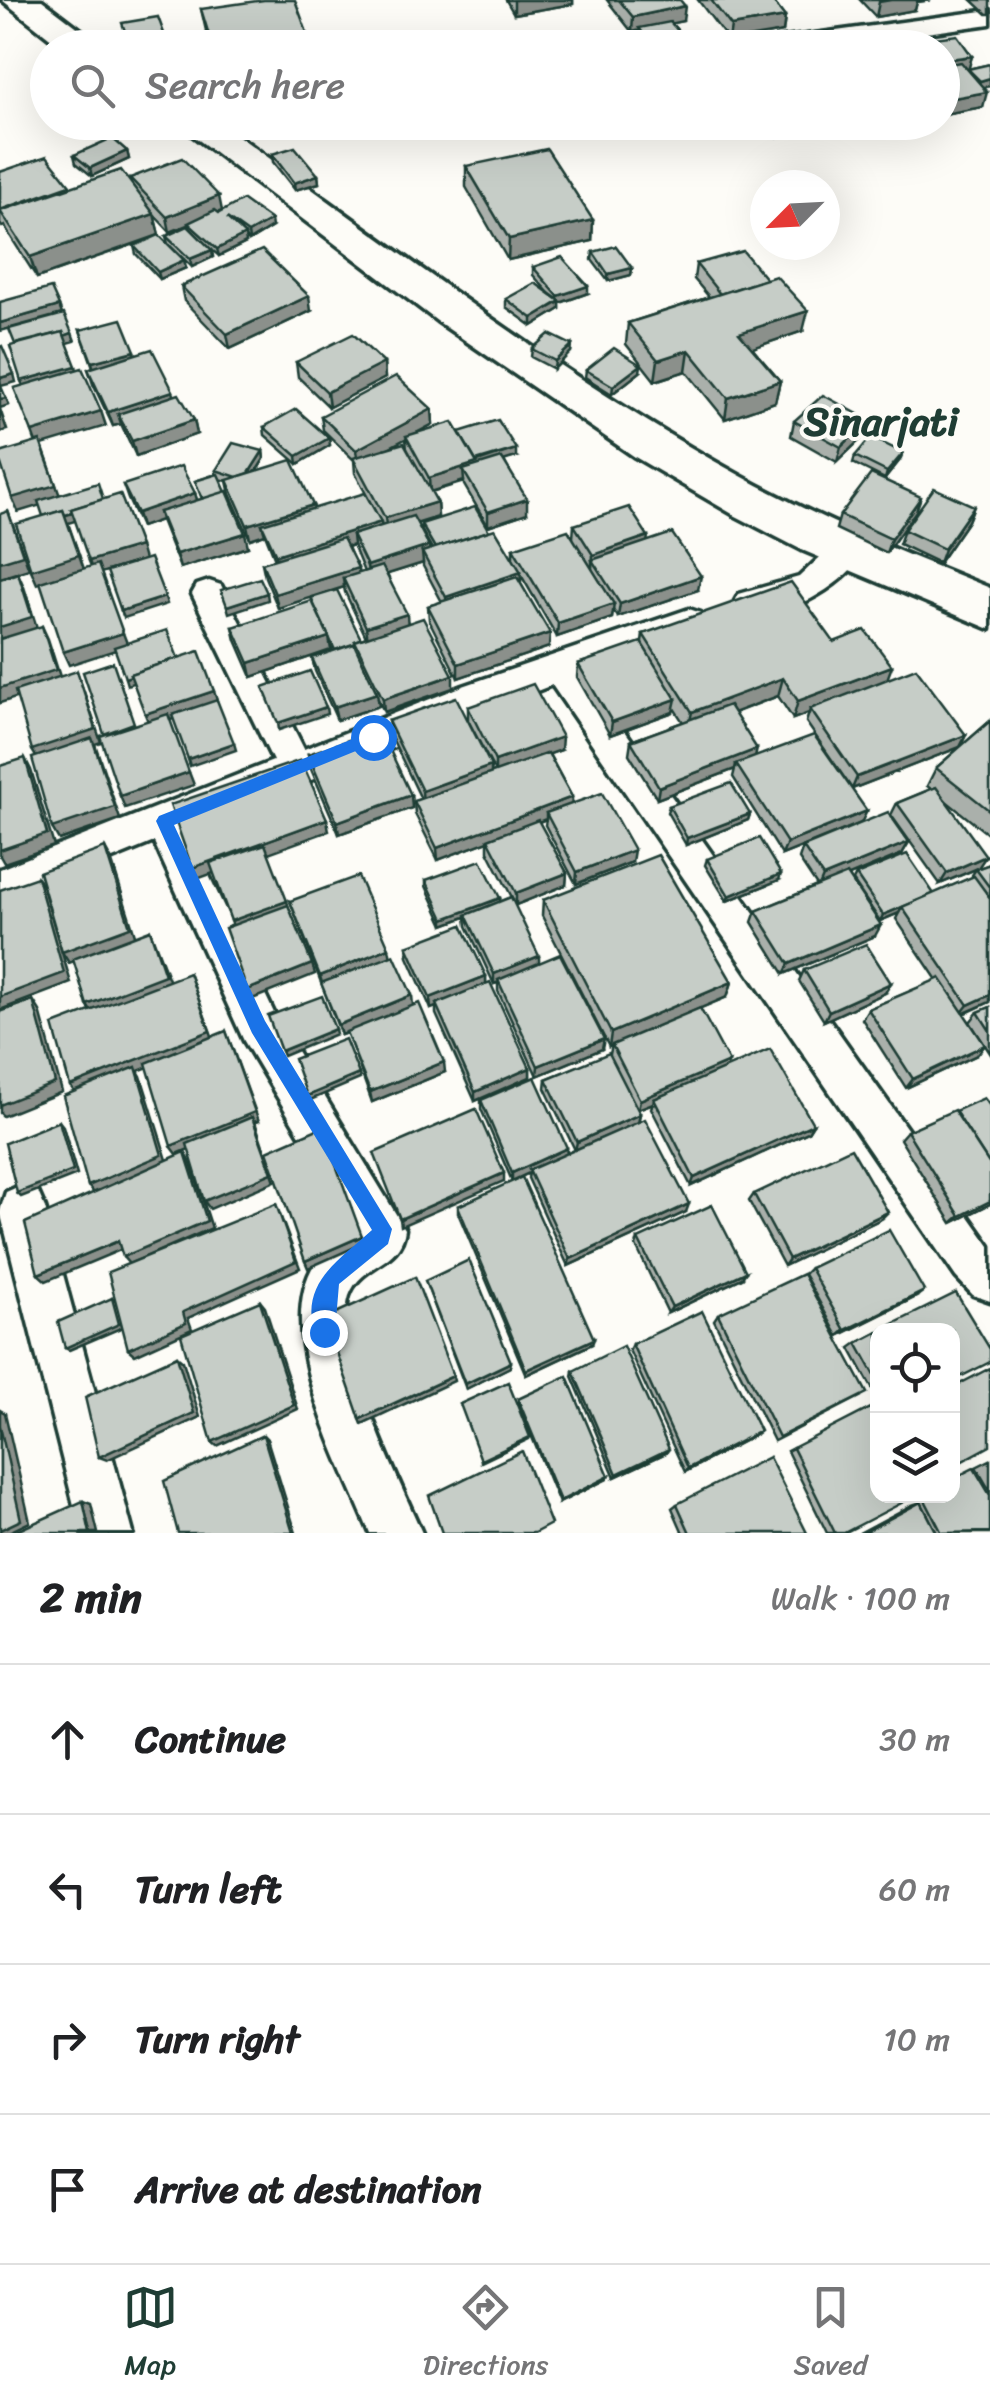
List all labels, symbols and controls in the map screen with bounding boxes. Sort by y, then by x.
search box [30,30,960,140]
text: Search here [145,52,345,119]
icon: search [65,58,120,113]
north arrow [750,170,840,260]
district label: Sinarjati [803,386,960,457]
route start [351,715,397,761]
route end [302,1310,348,1356]
map controls [870,1323,960,1503]
button: locate [870,1323,960,1413]
button: layers [870,1413,960,1503]
text: 2 min [40,1561,142,1635]
text: Walk · 100 m [771,1570,950,1627]
text: Continue [135,1706,286,1773]
text: 30 m [879,1711,950,1768]
icon: ahead [40,1712,95,1767]
text: Turn left [135,1856,281,1923]
text: 60 m [879,1861,950,1918]
icon: left [40,1862,95,1917]
text: Turn right [135,2006,300,2073]
text: 10 m [883,2011,950,2068]
icon: right [40,2012,95,2067]
text: Arrive at destination [135,2156,482,2223]
icon: arrive [40,2162,95,2217]
tab: Map [123,2280,178,2389]
tab: Directions [423,2280,548,2389]
tab: Saved [794,2280,867,2389]

